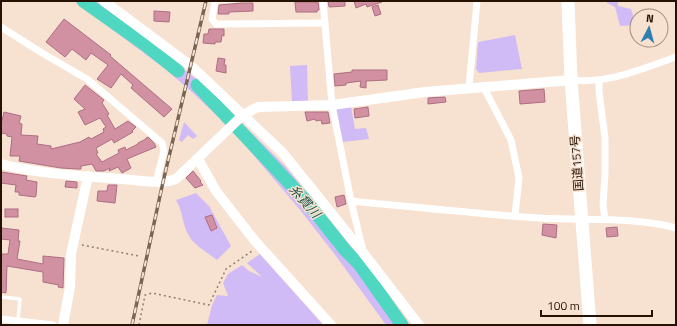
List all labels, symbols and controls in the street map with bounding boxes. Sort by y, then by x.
north arrow [629,8,669,48]
text: N [645,10,655,26]
street label: 国道157号 [565,134,588,192]
water label: 糸貫川 [285,180,327,224]
scale bar [541,292,652,318]
text: 100 m [547,296,580,315]

